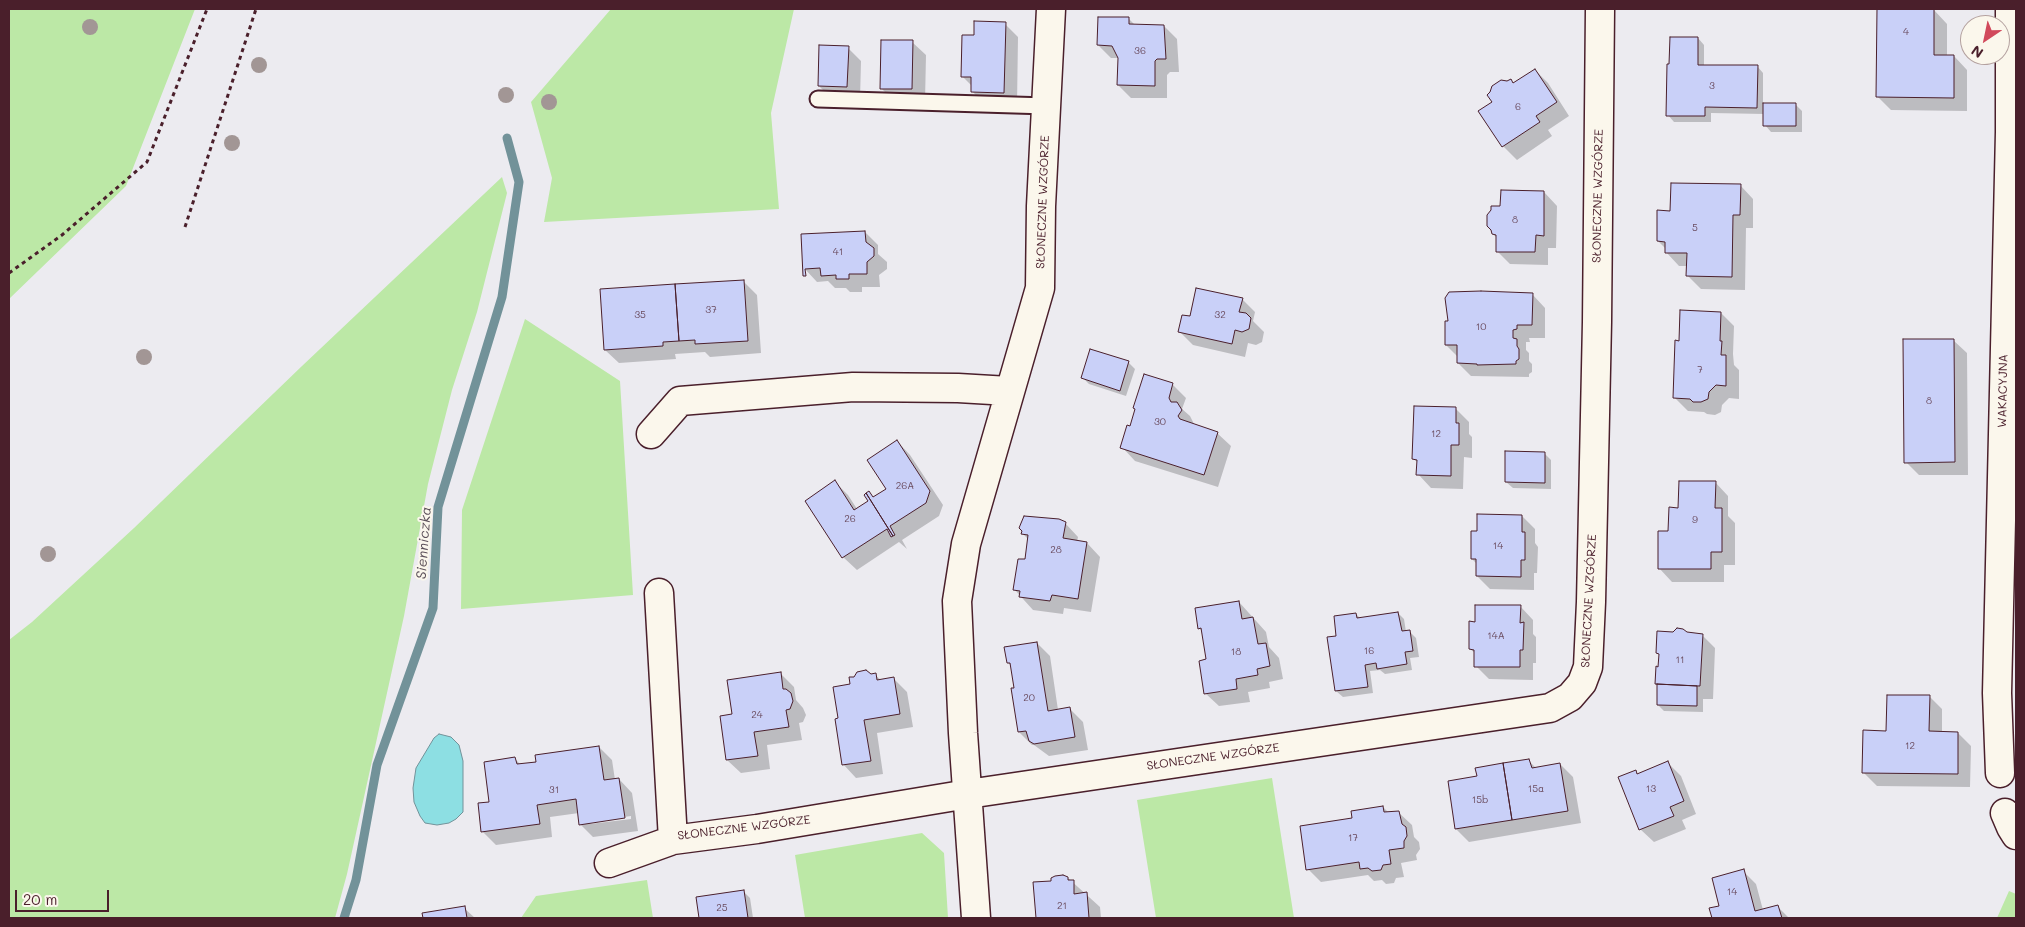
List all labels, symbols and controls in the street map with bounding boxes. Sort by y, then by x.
north arrow [1960,15,2010,65]
house number: 4 [1903,26,1909,38]
text: N [1967,41,1987,63]
house number: 36 [1134,45,1146,57]
house number: 3 [1709,80,1715,92]
house number: 6 [1515,101,1521,113]
street label: SŁONECZNE WZGÓRZE [1590,129,1606,263]
street label: SŁONECZNE WZGÓRZE [1033,135,1053,269]
house number: 8 [1512,214,1518,226]
house number: 5 [1692,222,1698,234]
house number: 41 [833,246,843,258]
house number: 37 [705,304,717,316]
house number: 35 [634,309,646,321]
house number: 32 [1214,309,1226,321]
house number: 10 [1476,321,1486,333]
street label: WAKACYJNA [1995,354,2011,428]
house number: 7 [1697,364,1703,376]
house number: 8 [1926,395,1932,407]
house number: 30 [1154,416,1166,428]
house number: 12 [1431,428,1441,440]
house number: 26A [896,480,914,492]
water label: Sienniczka [413,506,435,580]
house number: 26 [844,513,856,525]
house number: 9 [1692,514,1698,526]
street label: SŁONECZNE WZGÓRZE [1578,534,1600,668]
house number: 14 [1493,540,1503,552]
house number: 28 [1050,544,1062,556]
house number: 14A [1487,630,1505,642]
house number: 16 [1364,645,1374,657]
house number: 18 [1231,646,1241,658]
house number: 11 [1676,654,1684,666]
house number: 20 [1023,692,1035,704]
house number: 24 [751,709,763,721]
house number: 12 [1905,740,1915,752]
street label: SŁONECZNE WZGÓRZE [1146,741,1280,773]
house number: 15a [1528,783,1544,795]
house number: 13 [1646,783,1656,795]
house number: 31 [549,784,559,796]
house number: 15b [1472,794,1488,806]
street label: SŁONECZNE WZGÓRZE [677,813,811,843]
house number: 17 [1348,832,1358,844]
scale bar [18,880,111,912]
house number: 14 [1727,886,1737,898]
text: 20 m [23,889,57,909]
house number: 21 [1057,900,1067,912]
house number: 25 [716,902,728,914]

